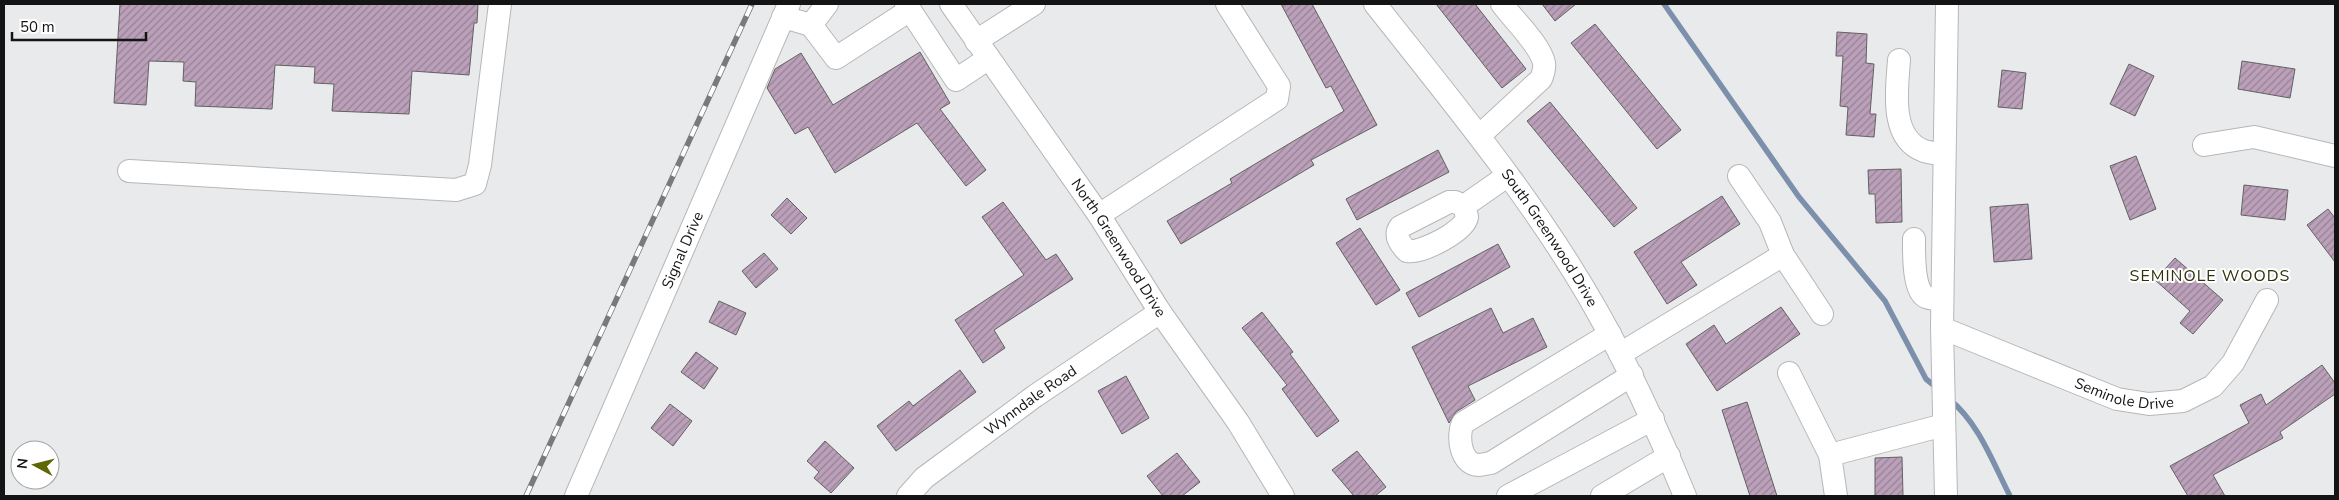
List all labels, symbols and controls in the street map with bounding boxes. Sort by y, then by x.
scale bar [12,10,146,42]
text: 50 m [20,17,55,37]
street label: South Greenwood Drive [1497,165,1602,310]
street label: North Greenwood Drive [1067,175,1171,321]
street label: Signal Drive [657,208,708,292]
district label: SEMINOLE WOODS [2130,265,2290,287]
street label: Wynndale Road [980,361,1081,440]
street label: Seminole Drive [2072,373,2175,414]
north arrow [10,440,60,490]
text: N [13,457,33,470]

